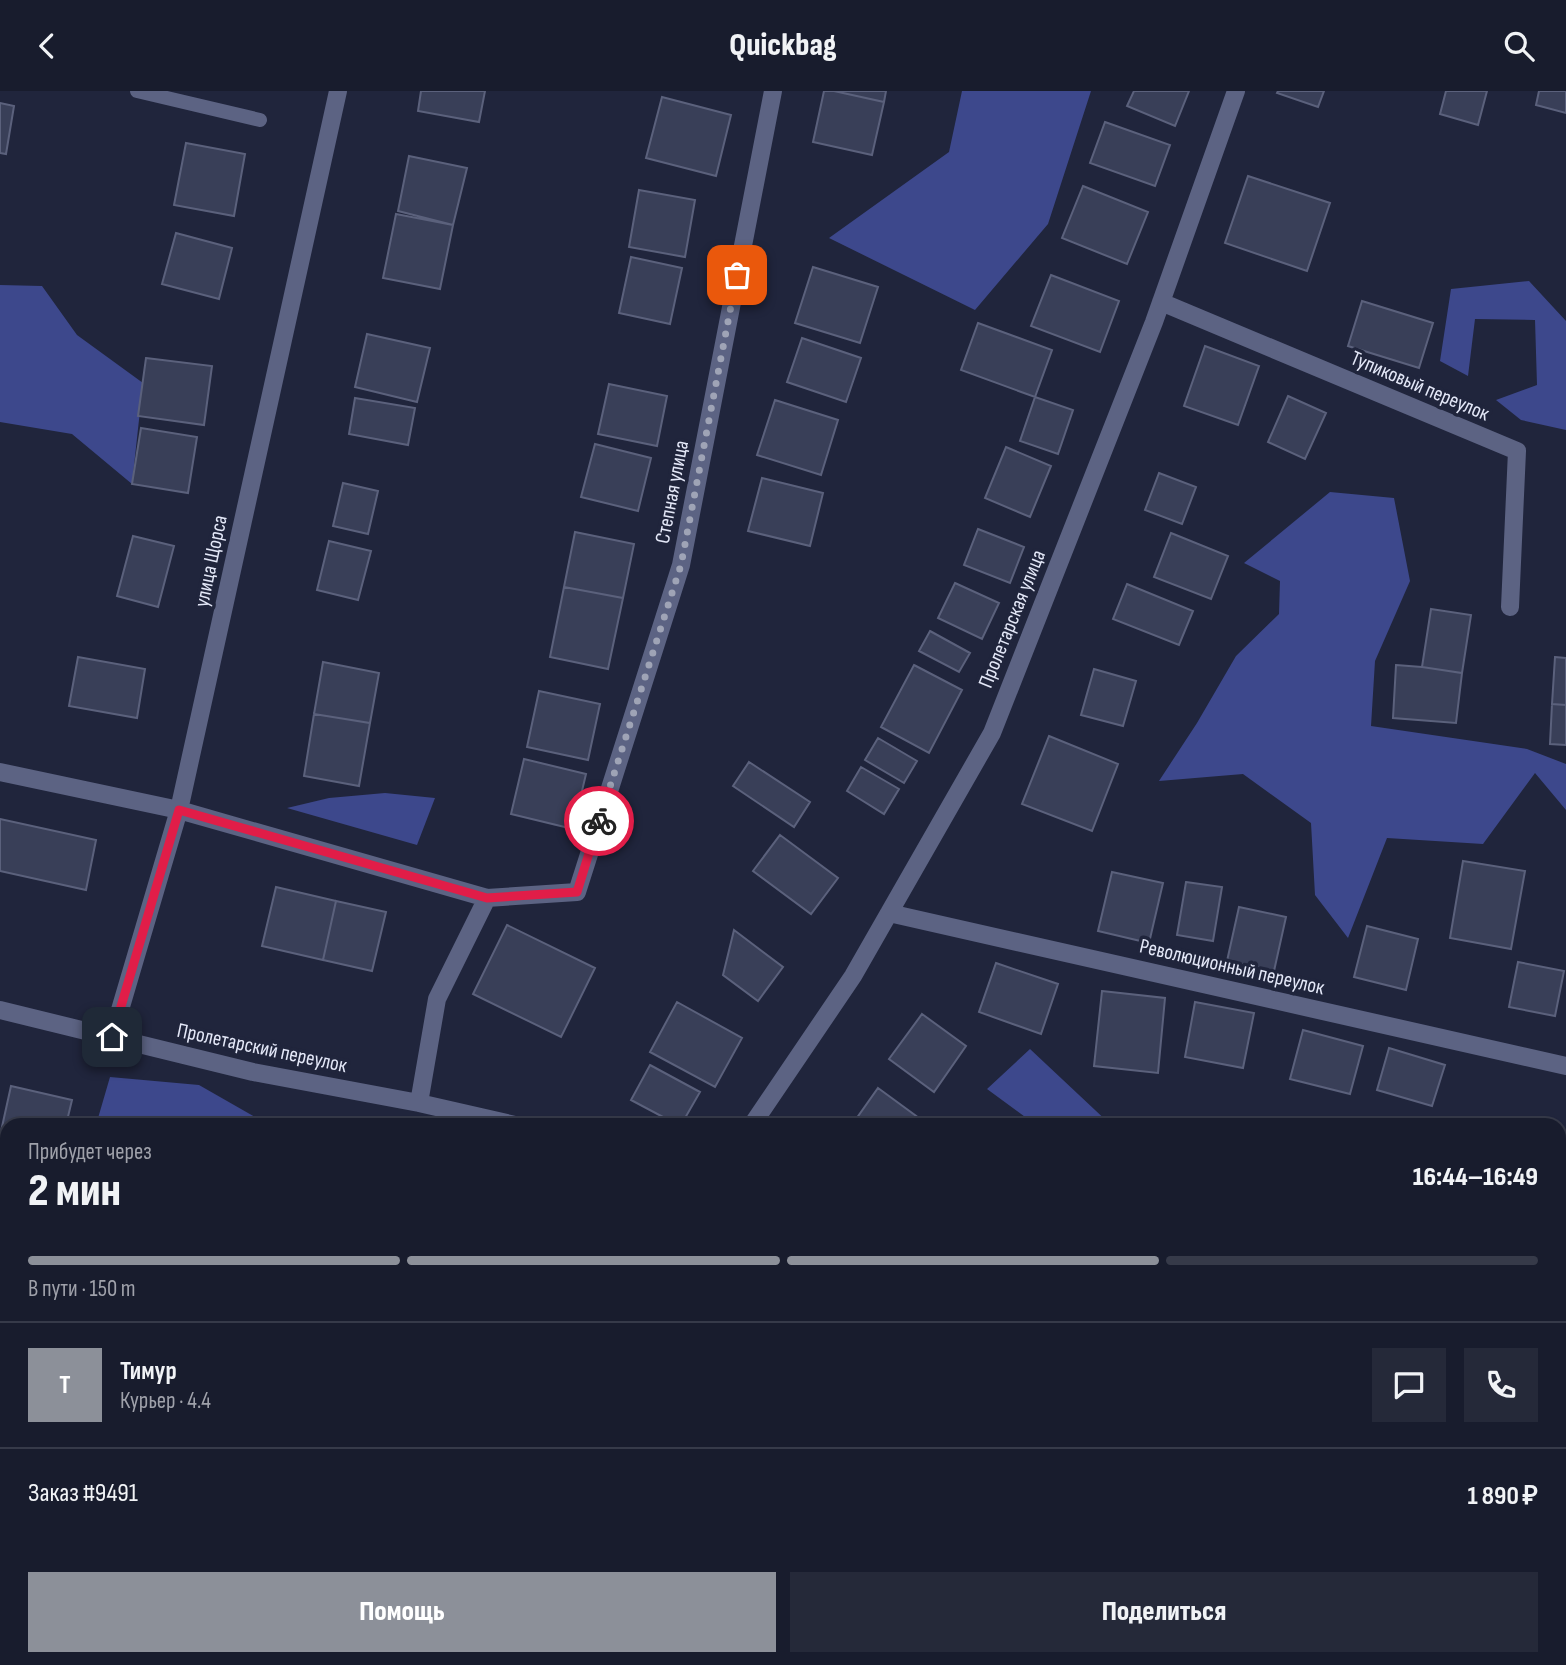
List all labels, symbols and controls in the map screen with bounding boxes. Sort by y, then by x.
text: Quickbag [729,26,837,65]
icon: back [28,27,66,65]
icon: search [1500,27,1538,65]
pin [707,245,767,305]
icon: bag [718,256,756,294]
street label: Тупиковый переулок [1347,346,1493,426]
street label: Степная улица [650,438,694,546]
street label: улица Щорса [189,513,233,609]
street label: Пролетарская улица [973,546,1051,692]
courier [564,786,634,856]
icon: bike [580,802,618,840]
street label: Революционный переулок [1137,934,1327,1000]
pin [82,1007,142,1067]
icon: home [93,1018,131,1056]
street label: Пролетарский переулок [175,1018,349,1078]
text: Прибудет через [28,1138,152,1166]
text: 16:44–16:49 [1413,1162,1538,1193]
text: 2 мин [28,1164,121,1219]
text: В пути · 150 m [28,1275,136,1303]
button: chat [1372,1348,1446,1422]
button: phone [1464,1348,1538,1422]
text: Тимур [120,1356,177,1387]
text: Т [59,1370,71,1401]
text: Курьер · 4.4 [120,1387,211,1415]
text: Заказ #9491 [28,1478,138,1509]
text: 1 890 ₽ [1468,1481,1538,1512]
button: Помощь [28,1572,776,1652]
button: Поделиться [790,1572,1538,1652]

